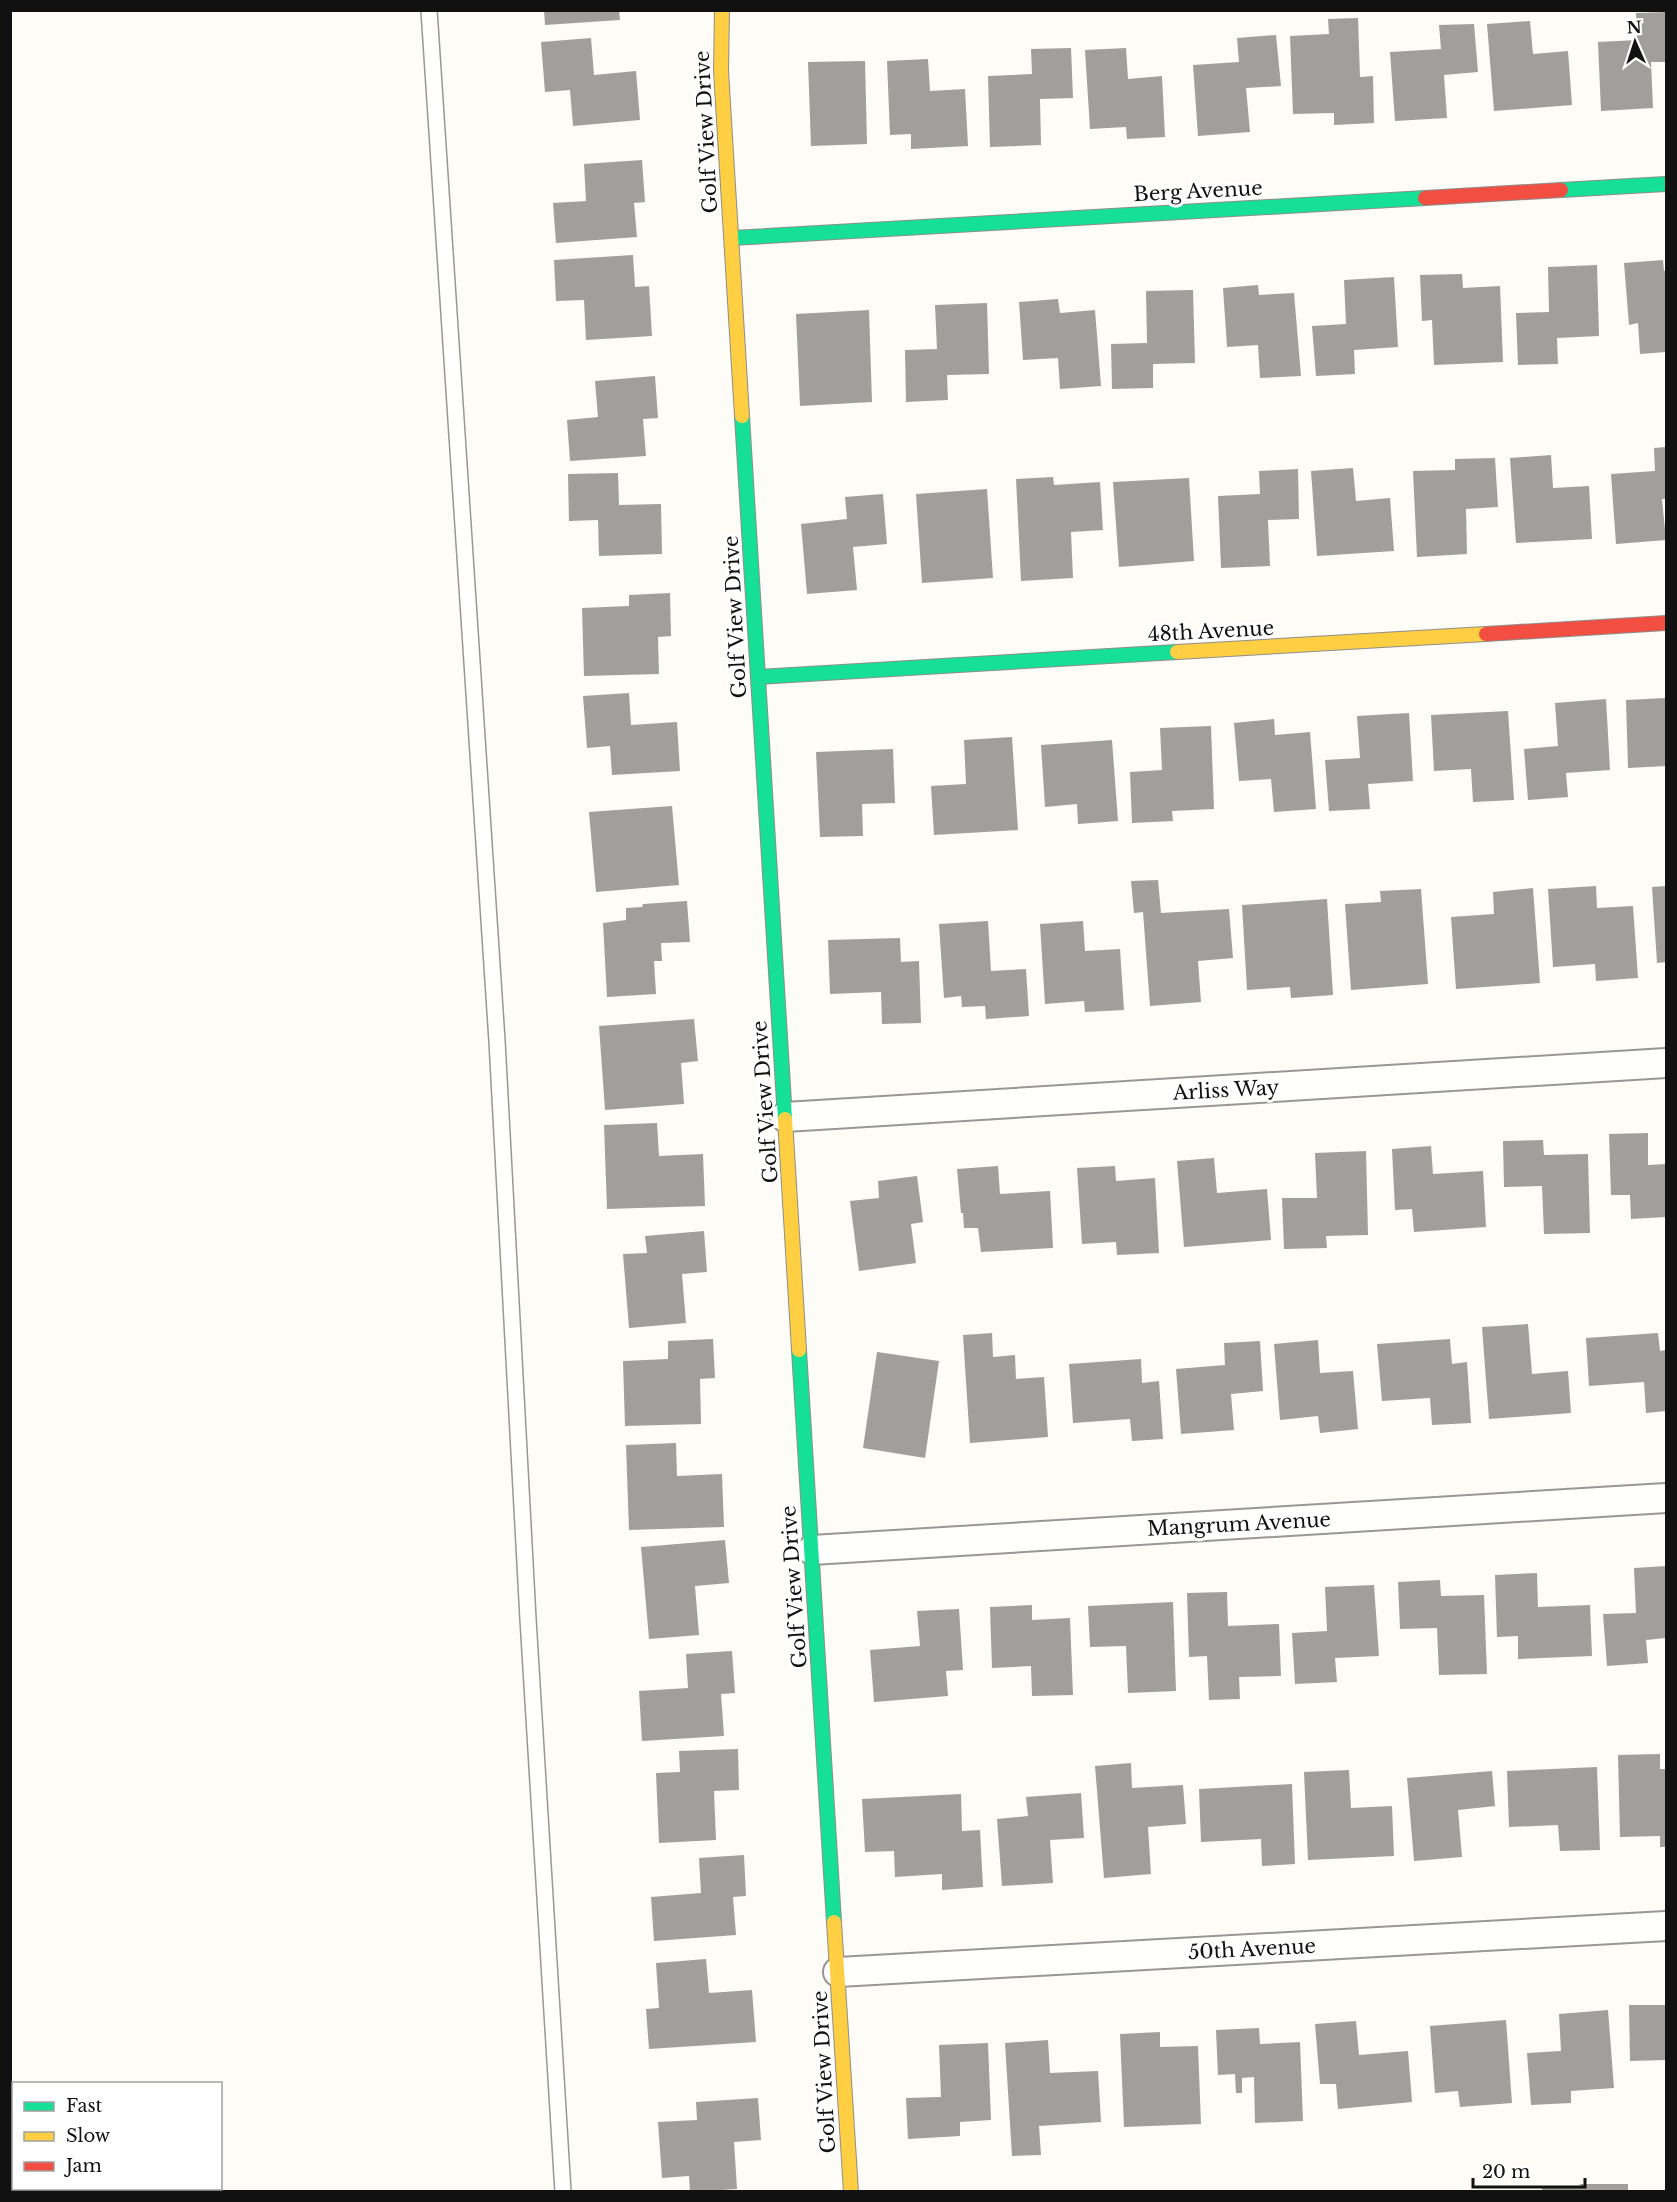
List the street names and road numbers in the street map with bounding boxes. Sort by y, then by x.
street label: Golf View Drive [690,50,722,214]
street label: Berg Avenue [1133,176,1263,206]
street label: Golf View Drive [719,535,751,699]
street label: 48th Avenue [1147,616,1275,646]
street label: Golf View Drive [747,1020,783,1184]
street label: Arliss Way [1171,1075,1280,1105]
street label: Golf View Drive [776,1505,812,1669]
street label: Mangrum Avenue [1146,1507,1332,1541]
street label: 50th Avenue [1187,1934,1317,1964]
street label: Golf View Drive [808,1990,840,2154]

